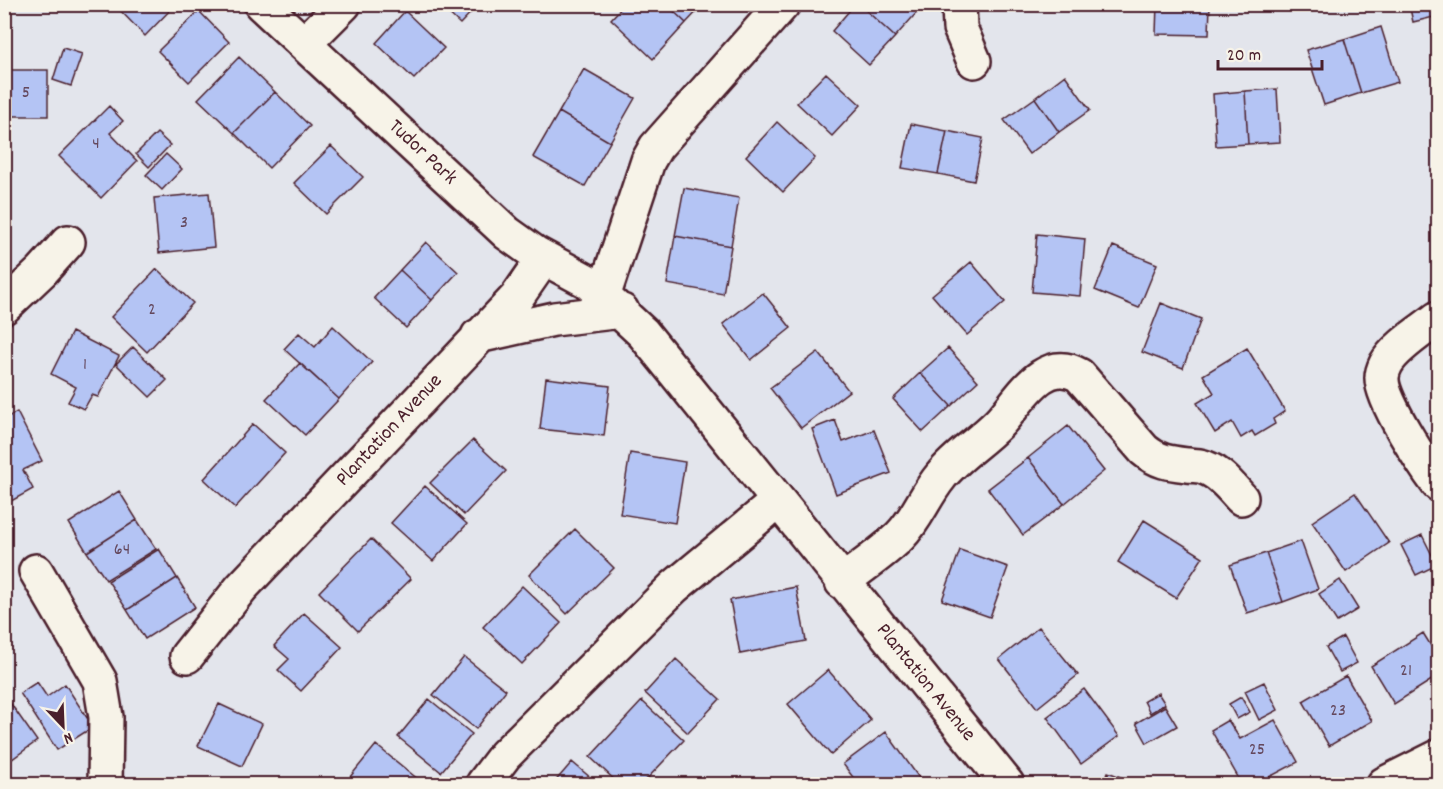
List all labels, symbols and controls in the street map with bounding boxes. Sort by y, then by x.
scale bar [1218,33,1322,71]
text: 20 m [1227,44,1261,69]
house number: 5 [22,81,30,106]
street label: Tudor Park [381,113,463,193]
house number: 4 [92,132,100,157]
house number: 3 [180,211,188,236]
house number: 2 [148,298,156,323]
house number: 1 [83,353,87,378]
street label: Plantation Avenue [330,368,450,494]
house number: 64 [114,538,130,563]
street label: Plantation Avenue [868,617,982,749]
house number: 21 [1400,659,1412,684]
north arrow [33,696,93,756]
house number: 23 [1330,699,1346,724]
text: N [60,725,76,750]
house number: 25 [1249,738,1265,763]

